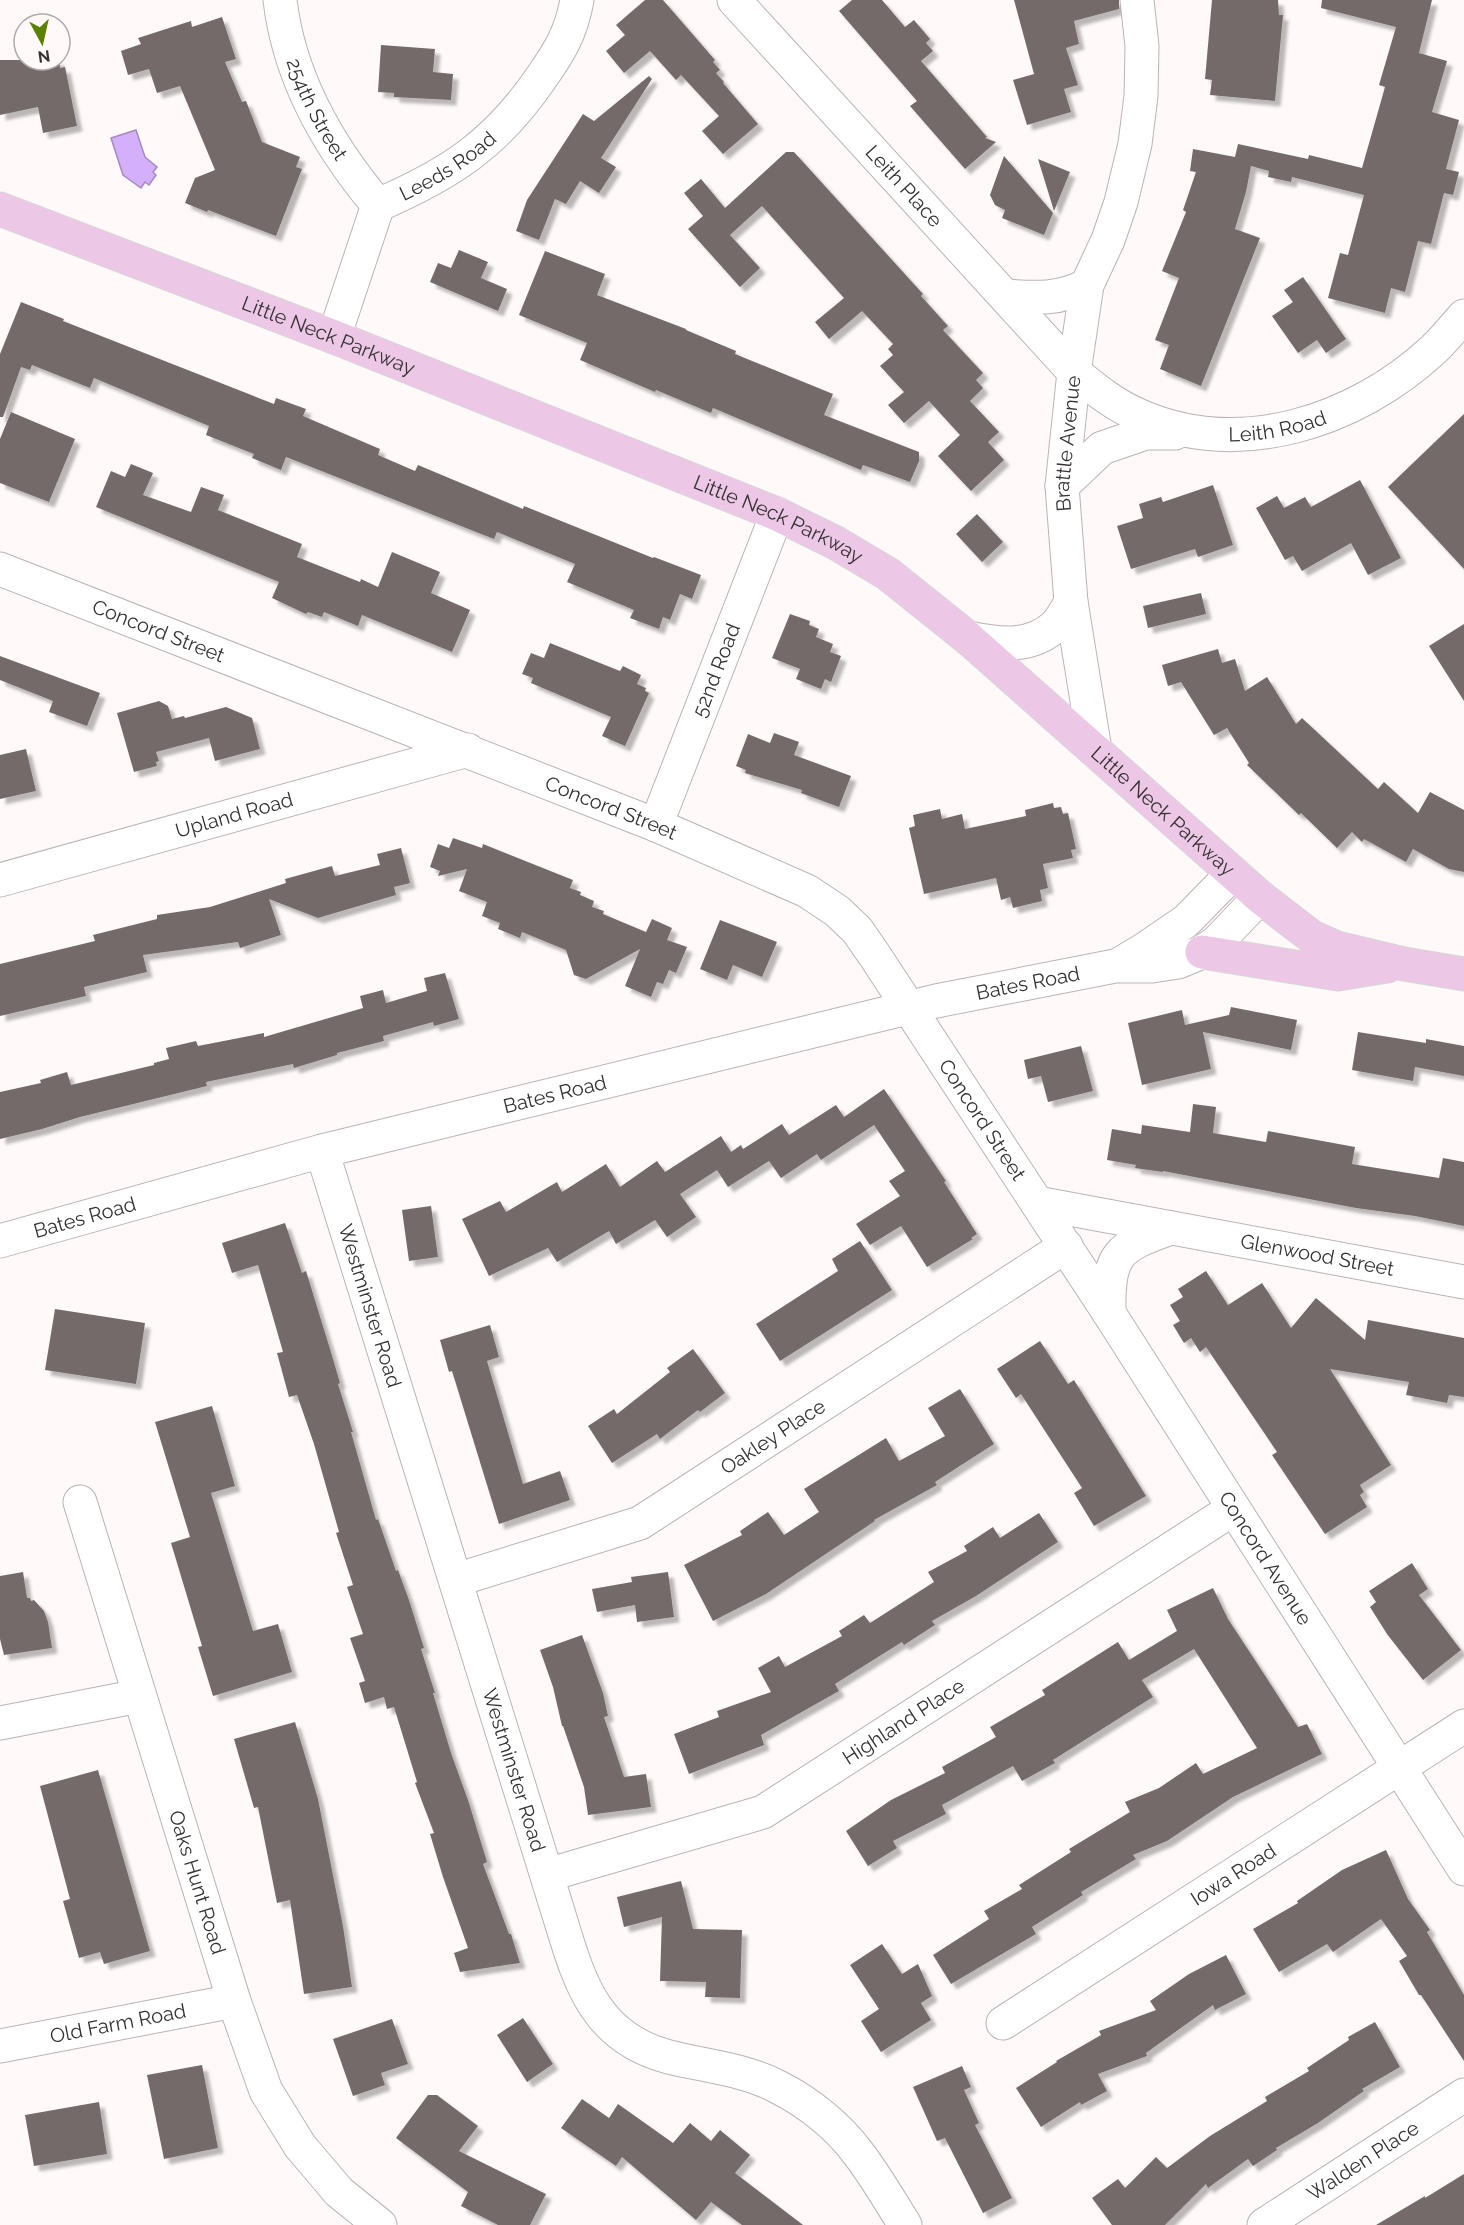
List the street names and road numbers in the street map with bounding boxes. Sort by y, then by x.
street label: 254th Street [282,55,353,165]
street label: Leeds Road [395,126,501,206]
street label: Leith Place [861,140,948,232]
street label: Little Neck Parkway [239,291,419,380]
street label: Brattle Avenue [1050,374,1086,512]
street label: Leith Road [1228,405,1329,446]
street label: Little Neck Parkway [690,470,868,568]
street label: Concord Street [89,594,228,668]
street label: 52nd Road [687,620,745,721]
street label: Little Neck Parkway [1086,741,1240,881]
street label: Concord Street [542,771,681,845]
street label: Upland Road [173,787,296,843]
street label: Bates Road [974,961,1082,1005]
street label: Concord Street [934,1055,1031,1185]
street label: Bates Road [501,1070,609,1118]
street label: Bates Road [31,1192,139,1243]
street label: Westminster Road [333,1221,407,1390]
street label: Glenwood Street [1238,1229,1396,1281]
street label: Oakley Place [716,1394,830,1480]
street label: Concord Avenue [1214,1487,1317,1630]
street label: Highland Place [838,1673,969,1770]
street label: Westminster Road [477,1685,551,1855]
street label: Oaks Hunt Road [164,1807,231,1957]
street label: Iowa Road [1186,1838,1280,1911]
street label: Old Farm Road [48,1999,188,2048]
street label: Walden Place [1302,2115,1424,2206]

